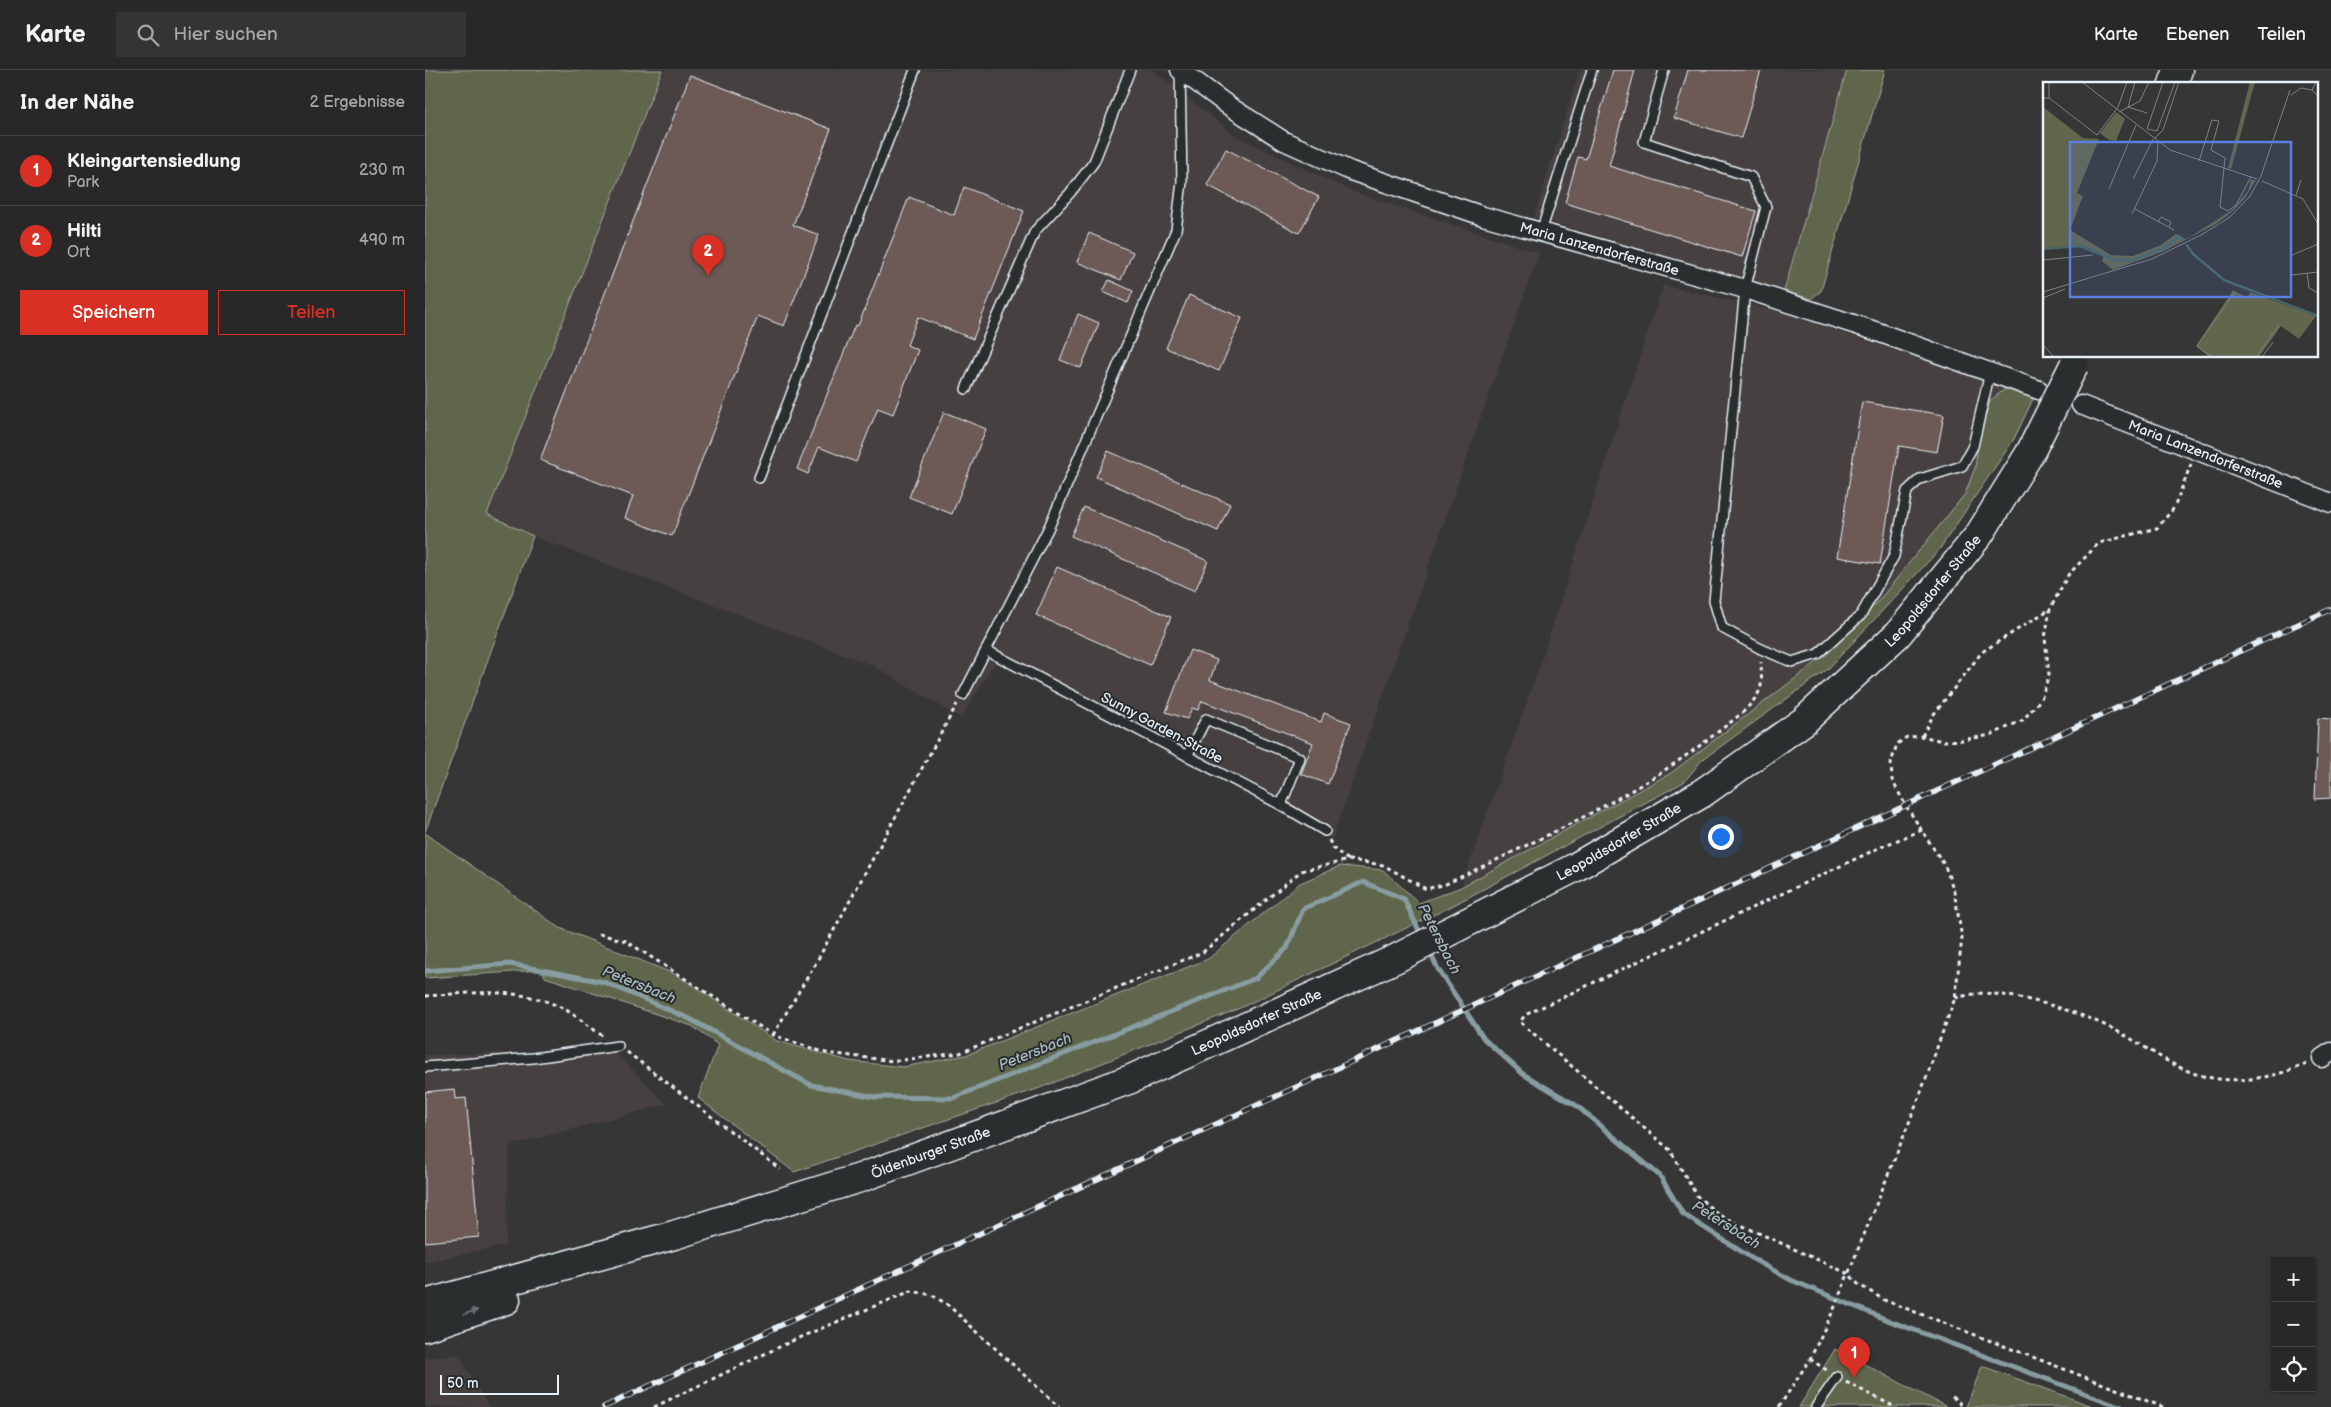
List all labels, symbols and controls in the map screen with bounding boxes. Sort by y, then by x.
search box [116,12,466,57]
text: Karte [25,20,86,49]
icon: search [134,21,162,49]
text: Hier suchen [174,23,278,46]
text: Karte [2094,24,2138,45]
text: Ebenen [2166,24,2229,45]
text: Teilen [2257,24,2306,45]
inset map [2043,82,2319,358]
text: In der Nähe [20,90,134,115]
text: 2 Ergebnisse [309,93,405,112]
text: Kleingartensiedlung [67,150,241,173]
text: 1 [33,161,39,180]
text: 230 m [359,161,405,180]
text: Park [67,173,99,192]
street label: Maria Lanzendorferstraße [1518,218,1681,279]
text: Hilti [67,220,102,243]
text: 2 [31,231,41,250]
text: 490 m [359,231,405,250]
pin: 2 [692,235,724,276]
text: Ort [67,243,90,262]
button: Speichern [20,290,208,335]
button: Teilen [218,290,405,335]
street label: Maria Lanzendorferstraße [2126,416,2285,492]
street label: Leopoldsdorfer Straße [1881,531,1984,651]
street label: Sunny Garden-Straße [1098,689,1226,767]
street label: Leopoldsdorfer Straße [1553,799,1684,884]
your location [1708,824,1734,850]
water label: Petersbach [1413,900,1465,978]
water label: Petersbach [600,962,678,1008]
street label: Leopoldsdorfer Straße [1188,985,1324,1059]
water label: Petersbach [996,1029,1074,1075]
street label: Öldenburger Straße [868,1123,992,1182]
water label: Petersbach [1688,1197,1764,1253]
map controls [2271,1257,2316,1392]
button: + [2271,1257,2316,1302]
button: − [2271,1302,2316,1347]
one-way arrow [464,1307,479,1315]
pin: 1 [1838,1337,1870,1378]
button: locate [2271,1347,2316,1392]
scale bar [440,1372,559,1395]
text: 50 m [447,1375,479,1392]

